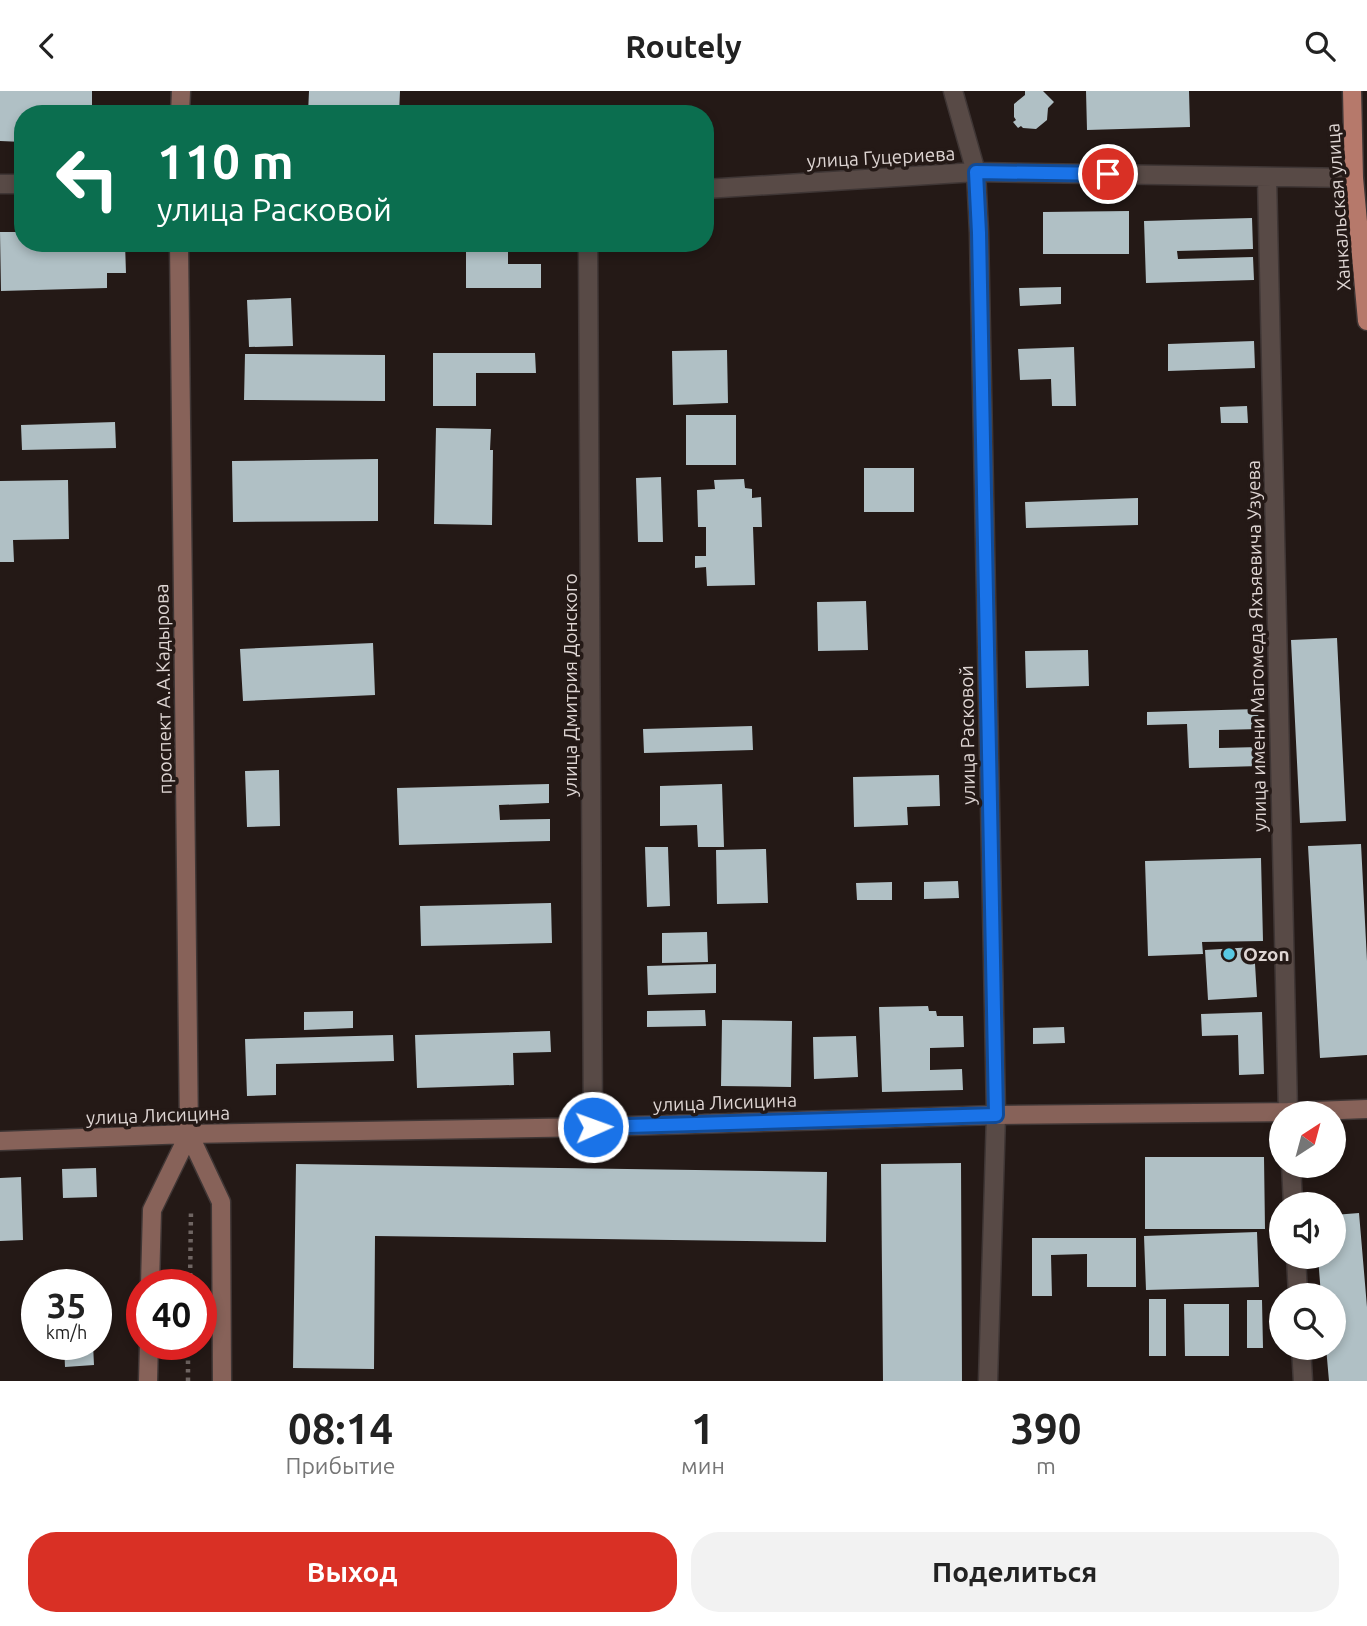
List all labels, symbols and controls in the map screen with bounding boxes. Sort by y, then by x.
icon: back [28,27,66,65]
icon: search [1301,27,1339,65]
text: Routely [625,28,742,64]
street label: Ханкальская улица [1321,122,1355,292]
icon: left [42,133,133,224]
text: 110 m [157,133,294,188]
street label: улица Гуцериева [806,142,956,172]
pin [1078,144,1138,204]
icon: arrive [1089,155,1127,193]
text: улица Расковой [157,191,392,227]
street label: улица имени Магомеда Яхъяевича Узуева [1242,460,1270,832]
street label: улица Дмитрия Донского [559,573,581,797]
street label: проспект А.А.Кадырова [150,584,176,794]
street label: улица Расковой [955,665,979,805]
place label: Ozon [1243,943,1290,965]
marker: Ozon [1221,946,1237,962]
street label: улица Лисицина [653,1088,797,1116]
position arrow [556,1090,630,1164]
street label: улица Лисицина [86,1101,230,1129]
north arrow [1269,1101,1346,1178]
map controls [1269,1101,1346,1360]
button: sound [1269,1192,1346,1269]
speed limit sign: 40 [126,1269,217,1360]
button: search [1269,1283,1346,1360]
text: 35 [47,1285,86,1325]
text: km/h [46,1322,87,1342]
text: 08:14 [288,1405,393,1452]
text: 1 [691,1405,715,1452]
text: 390 [1010,1405,1081,1452]
text: Прибытие [286,1453,396,1478]
text: мин [681,1453,725,1478]
text: m [1036,1453,1056,1478]
button: Выход [28,1532,677,1612]
button: Поделиться [691,1532,1339,1612]

